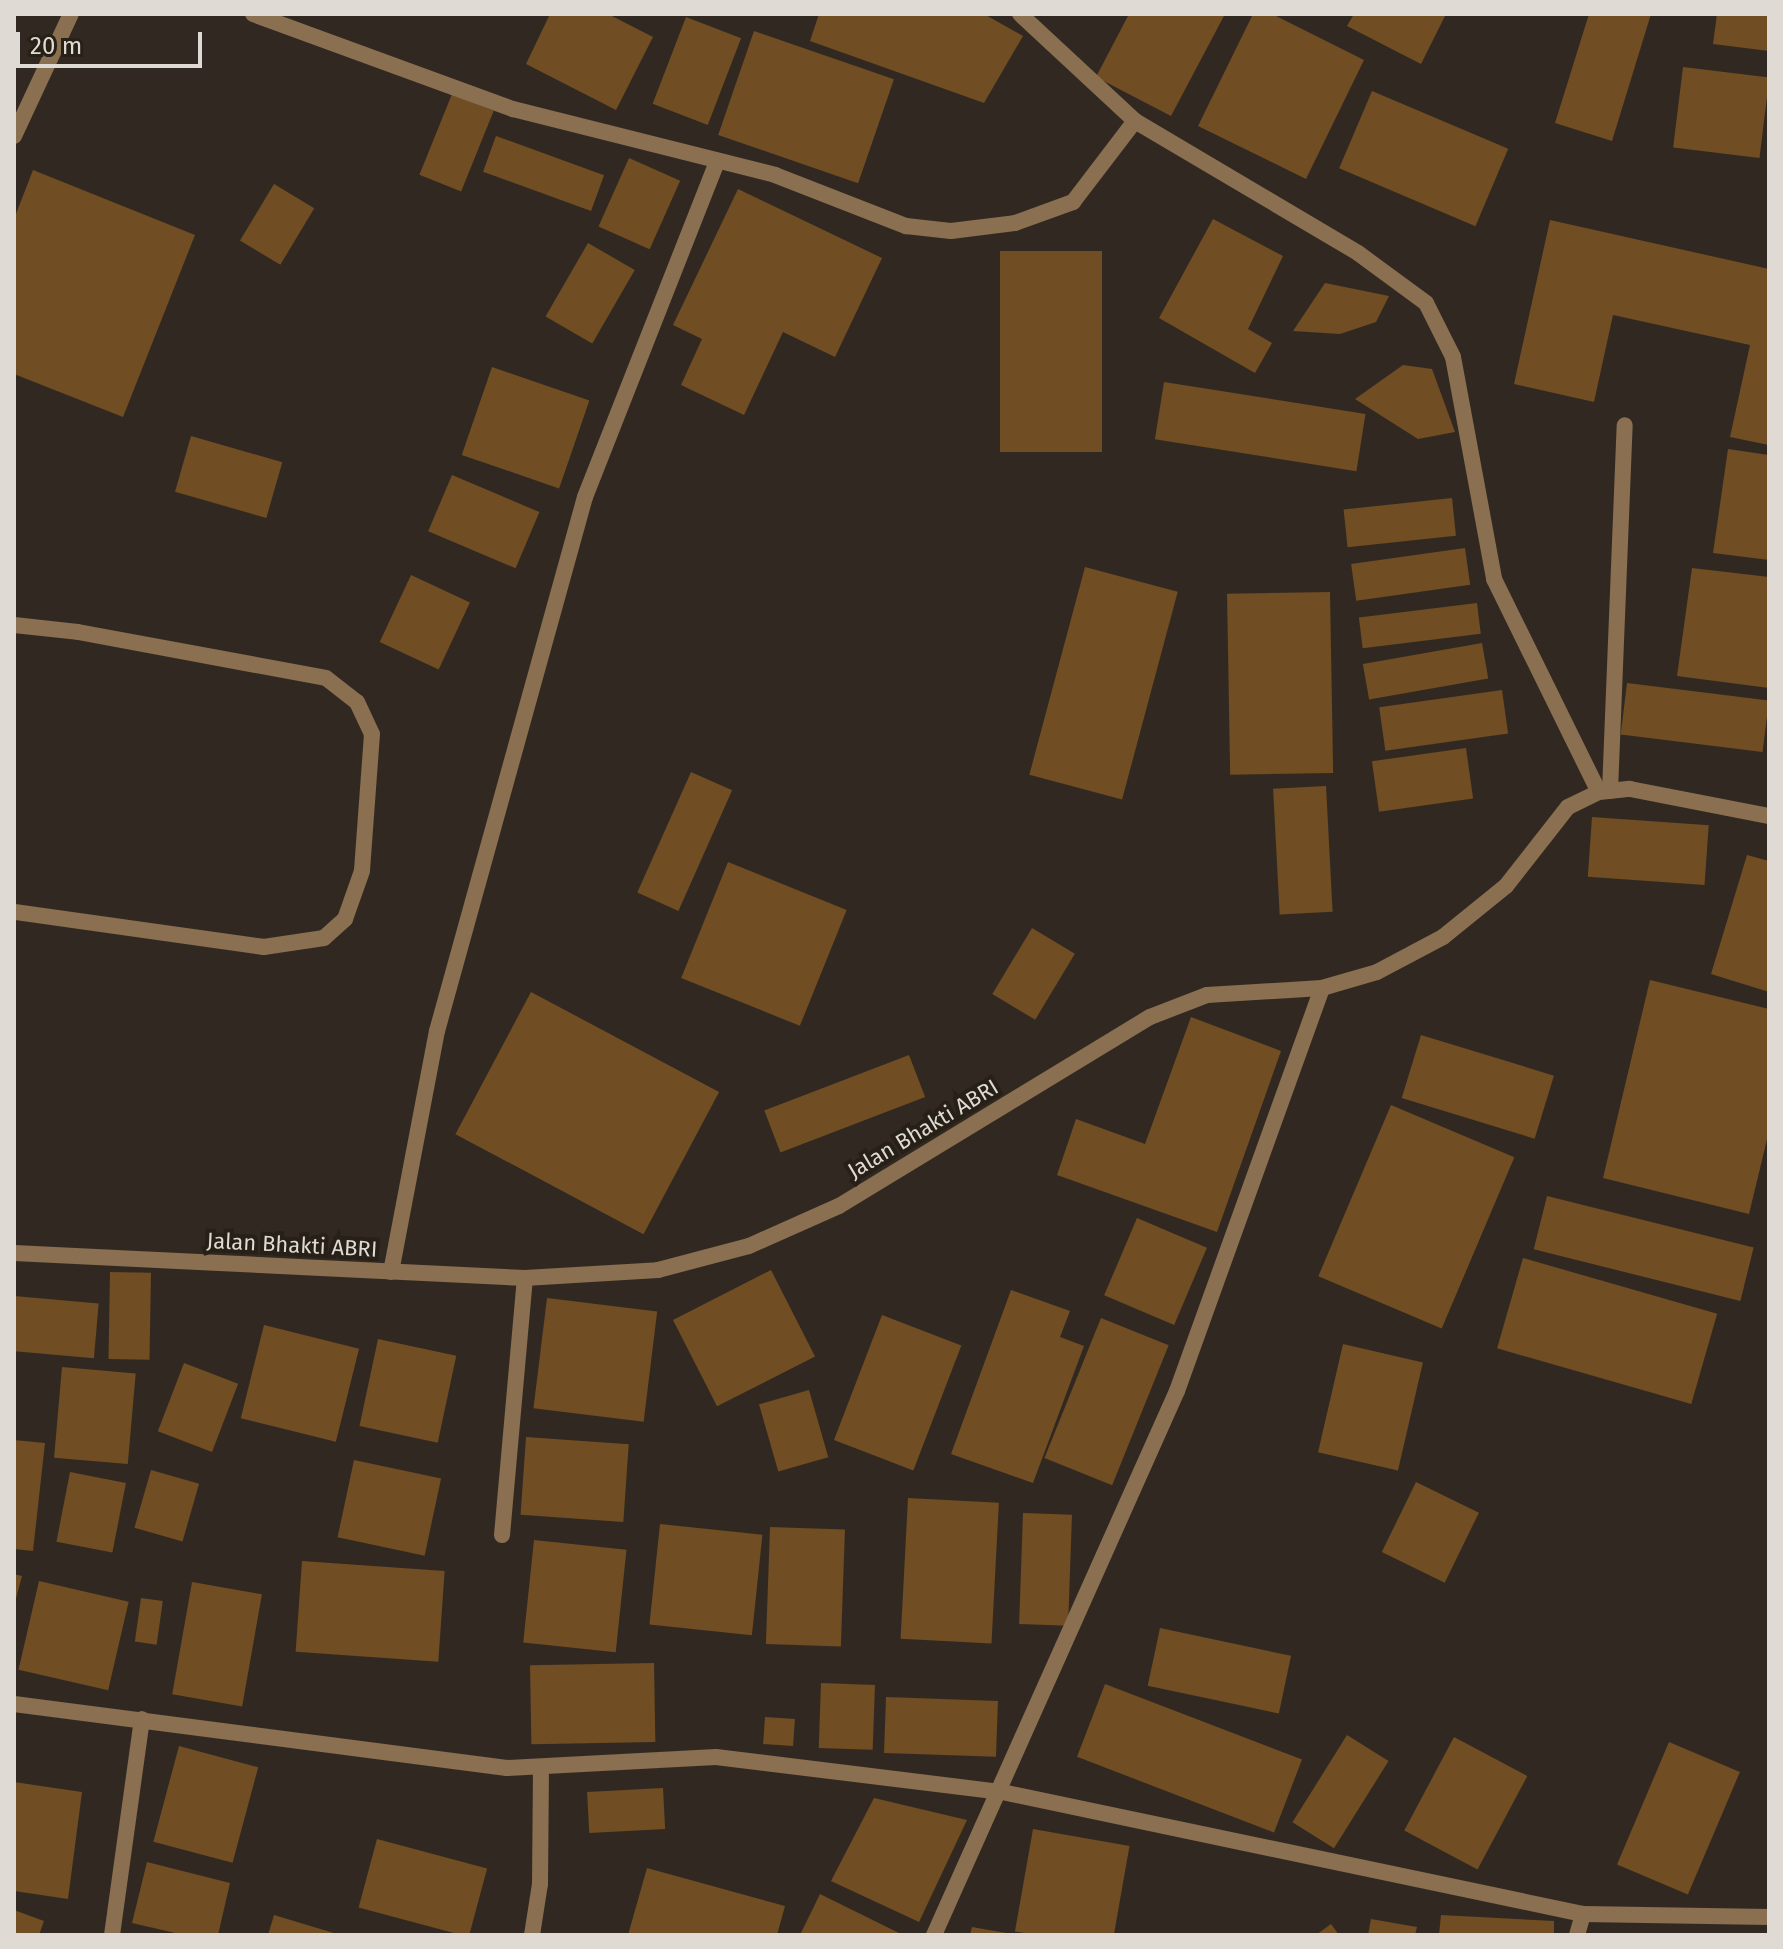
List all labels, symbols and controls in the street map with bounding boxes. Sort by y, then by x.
scale bar [20,16,206,66]
text: 20 m [30,32,82,60]
street label: Jalan Bhakti ABRI [843,1074,1003,1184]
street label: Jalan Bhakti ABRI [206,1227,378,1263]

